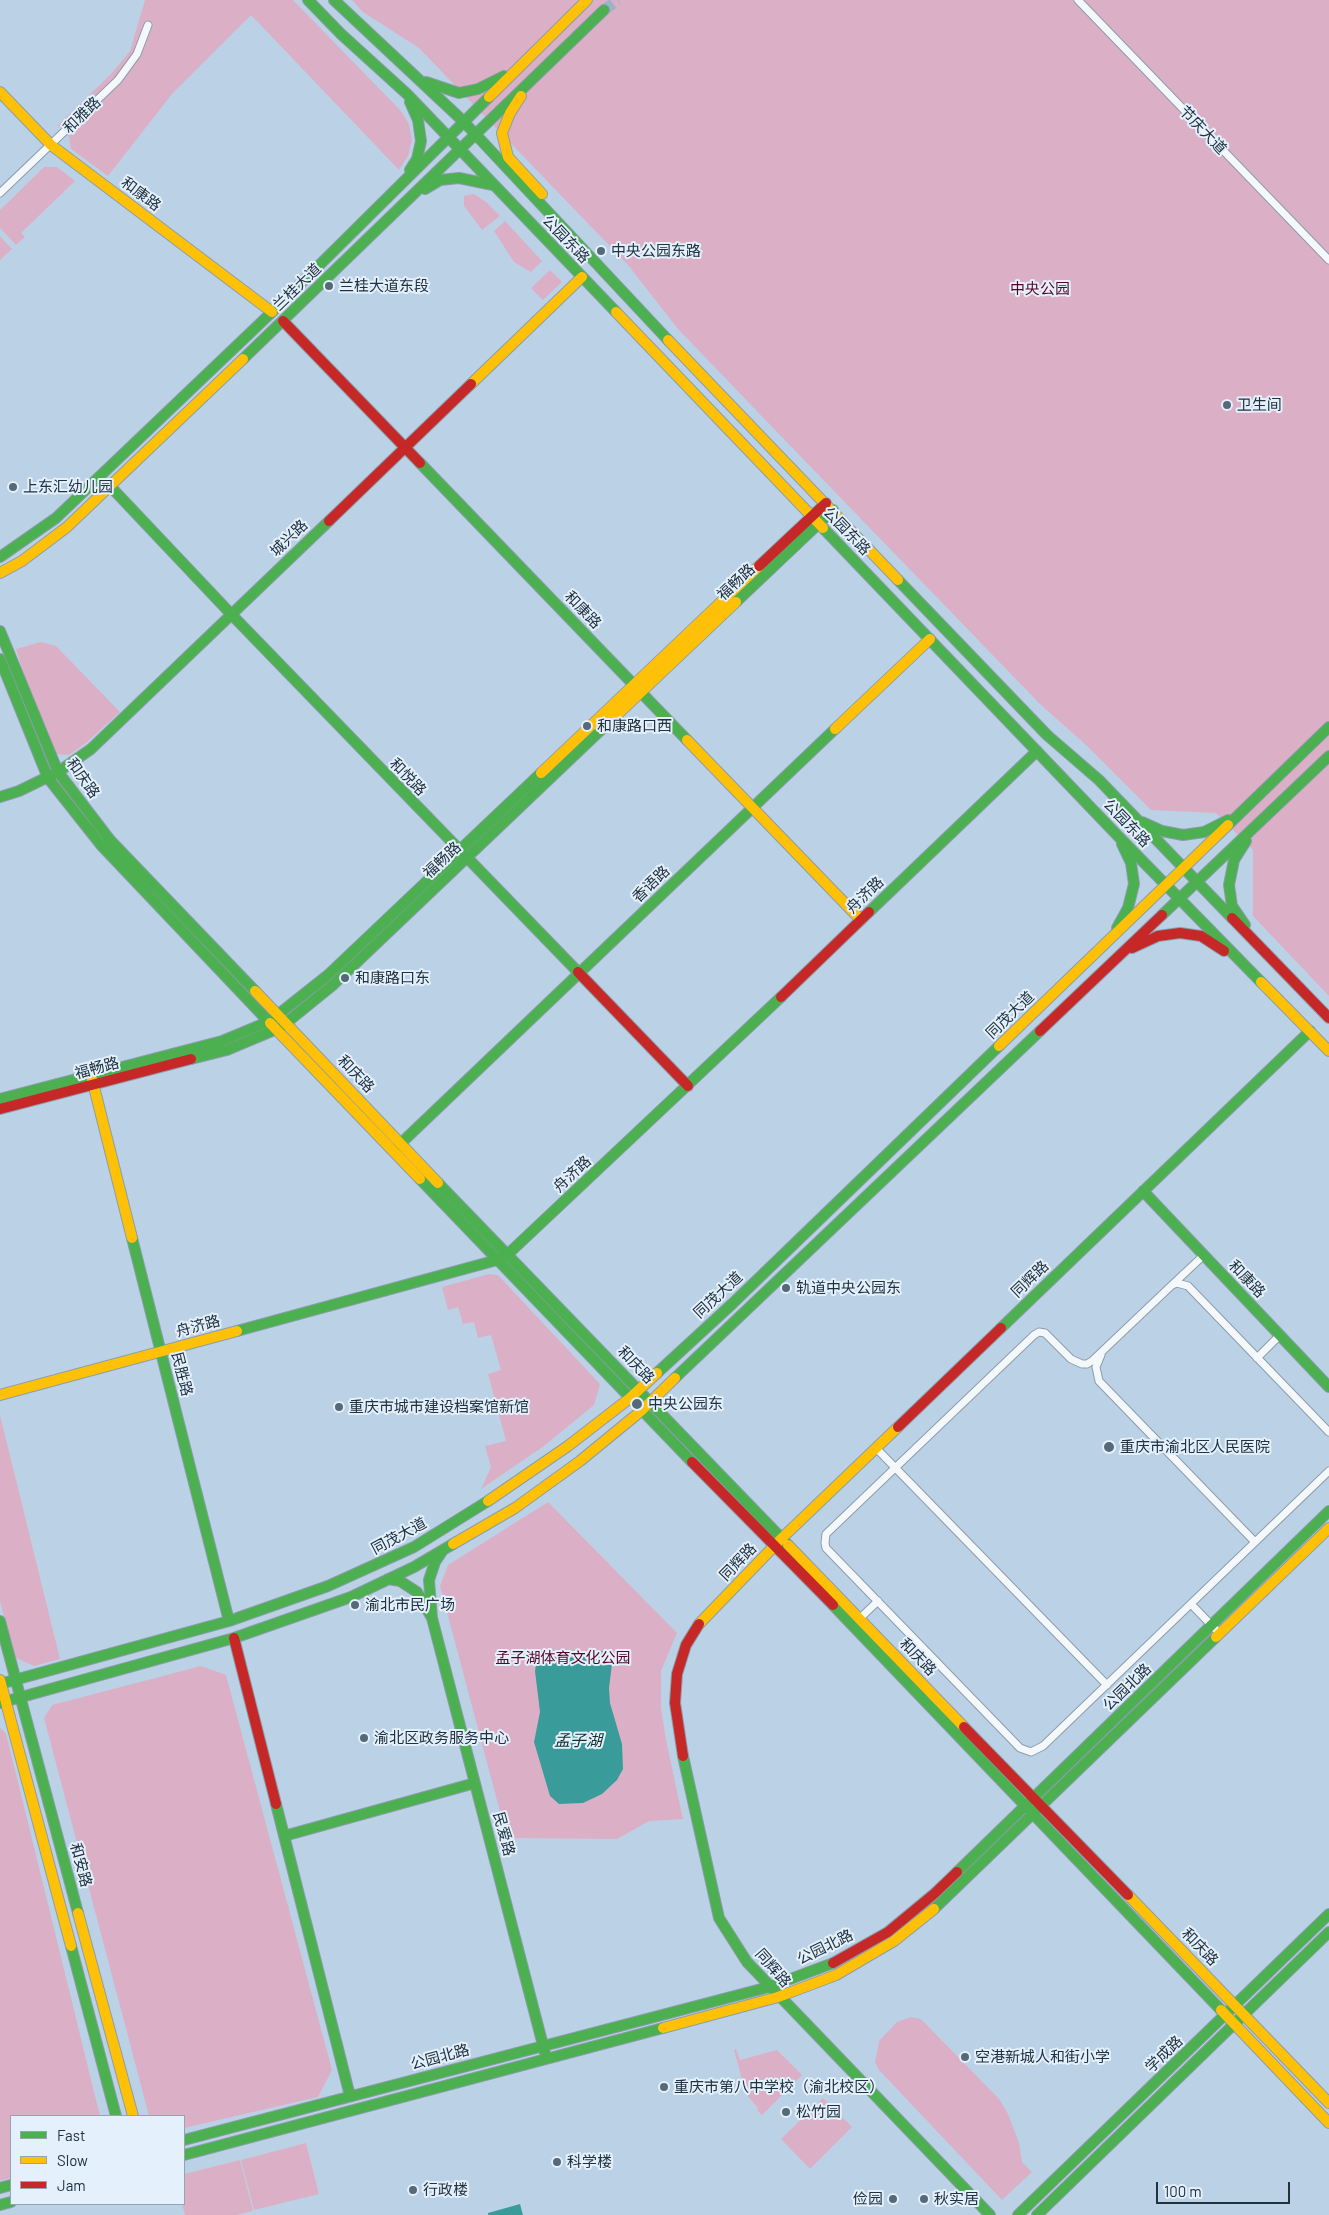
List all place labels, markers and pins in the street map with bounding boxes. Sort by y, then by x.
place label: 中央公园东路 [611,242,701,260]
marker: 中央公园东路 [595,245,607,257]
place label: 兰桂大道东段 [339,277,429,295]
marker: 兰桂大道东段 [323,280,335,292]
place label: 卫生间 [1237,396,1282,414]
marker: 卫生间 [1221,399,1233,411]
place label: 上东汇幼儿园 [23,478,113,496]
marker: 上东汇幼儿园 [7,481,19,493]
place label: 和康路口西 [597,717,672,735]
marker: 和康路口西 [581,720,593,732]
place label: 和康路口东 [355,969,430,987]
marker: 和康路口东 [339,972,351,984]
place label: 轨道中央公园东 [796,1279,901,1297]
marker: 轨道中央公园东 [780,1282,792,1294]
place label: 中央公园东 [648,1395,723,1413]
marker: 中央公园东 [630,1397,644,1411]
place label: 重庆市城市建设档案馆新馆 [349,1398,529,1416]
marker: 重庆市城市建设档案馆新馆 [333,1401,345,1413]
place label: 重庆市渝北区人民医院 [1120,1438,1270,1456]
marker: 重庆市渝北区人民医院 [1102,1440,1116,1454]
place label: 渝北市民广场 [365,1596,455,1614]
marker: 渝北市民广场 [349,1599,361,1611]
place label: 渝北区政务服务中心 [374,1729,509,1747]
marker: 渝北区政务服务中心 [358,1732,370,1744]
place label: 空港新城人和街小学 [975,2048,1110,2066]
marker: 空港新城人和街小学 [959,2051,971,2063]
place label: 重庆市第八中学校（渝北校区） [674,2078,884,2096]
marker: 重庆市第八中学校（渝北校区） [658,2081,670,2093]
place label: 松竹园 [796,2103,841,2121]
marker: 松竹园 [780,2106,792,2118]
place label: 科学楼 [567,2153,612,2171]
marker: 科学楼 [551,2156,563,2168]
place label: 行政楼 [423,2181,468,2199]
marker: 行政楼 [407,2184,419,2196]
place label: 俭园 [853,2190,883,2208]
place label: 秋实居 [934,2190,979,2208]
marker: 俭园 [887,2193,899,2205]
marker: 秋实居 [918,2193,930,2205]

